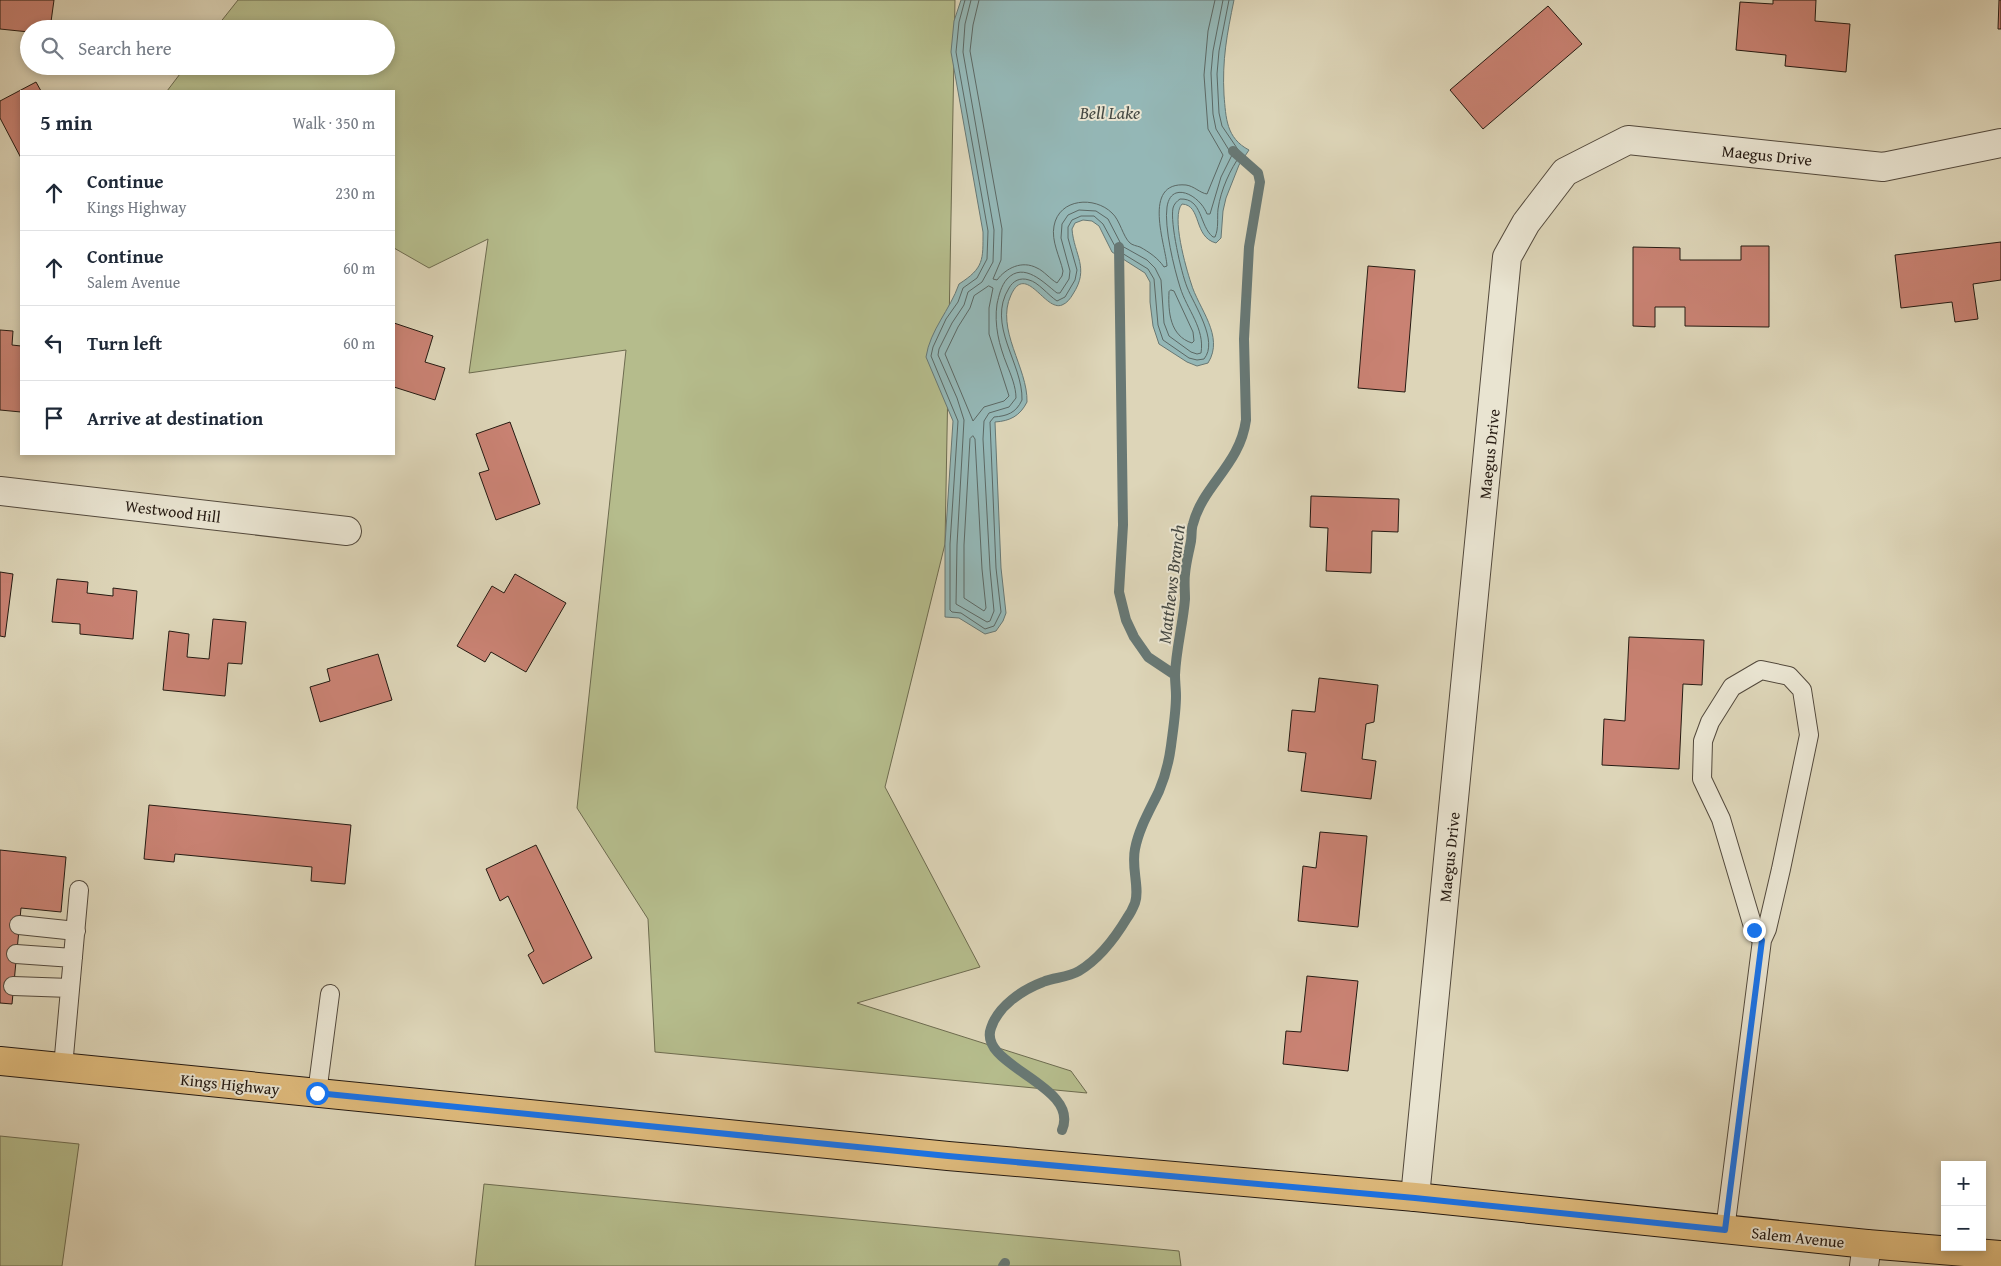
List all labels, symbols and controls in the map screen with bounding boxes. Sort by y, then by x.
search box [20,20,395,75]
icon: search [38,34,66,62]
text: Search here [78,34,172,62]
water label: Bell Lake [1079,99,1140,126]
text: 5 min [40,107,92,138]
text: Walk · 350 m [292,111,375,135]
street label: Maegus Drive [1721,138,1813,172]
text: Continue [87,167,164,195]
icon: ahead [40,179,68,207]
text: 230 m [335,181,375,205]
text: Kings Highway [87,195,186,219]
text: Continue [87,242,164,270]
icon: ahead [40,254,68,282]
text: 60 m [343,256,375,280]
text: Salem Avenue [87,270,180,294]
icon: left [40,329,68,357]
text: Turn left [87,329,162,357]
text: 60 m [343,331,375,355]
icon: arrive [40,404,68,432]
text: Arrive at destination [87,404,263,432]
street label: Maegus Drive [1472,408,1506,500]
street label: Westwood Hill [124,493,223,529]
water label: Matthews Branch [1150,523,1192,645]
street label: Maegus Drive [1432,811,1466,903]
route end [1743,919,1766,942]
street label: Kings Highway [179,1067,281,1101]
route start [306,1082,329,1105]
map controls [1941,1161,1986,1251]
button: + [1941,1161,1986,1206]
button: − [1941,1206,1986,1251]
street label: Salem Avenue [1750,1220,1846,1254]

